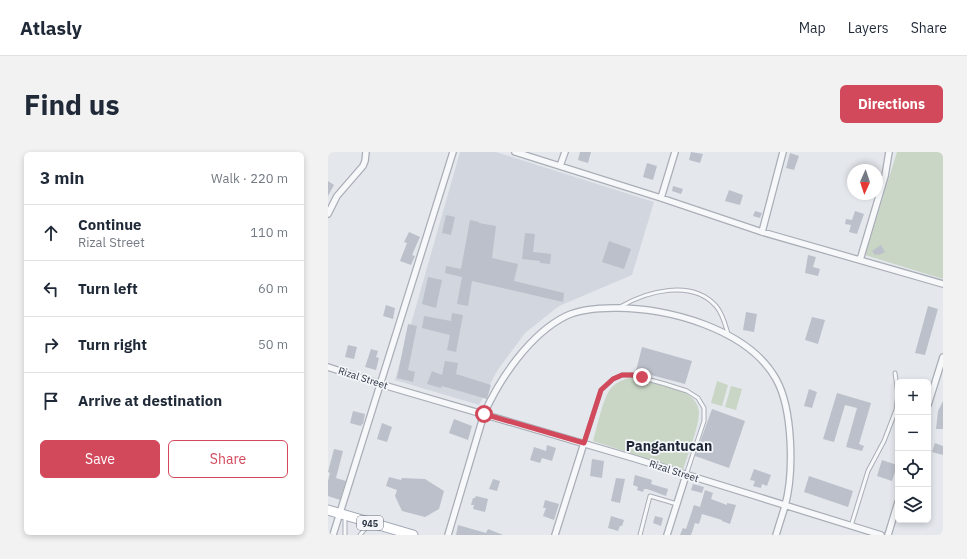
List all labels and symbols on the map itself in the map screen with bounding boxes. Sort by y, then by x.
north arrow [847,164,883,200]
street label: Rizal Street [337,364,390,392]
route end [633,368,651,386]
route start [475,405,493,423]
district label: Pangantucan [626,437,712,455]
street label: Rizal Street [648,457,701,485]
road number: 945 [357,516,383,530]

